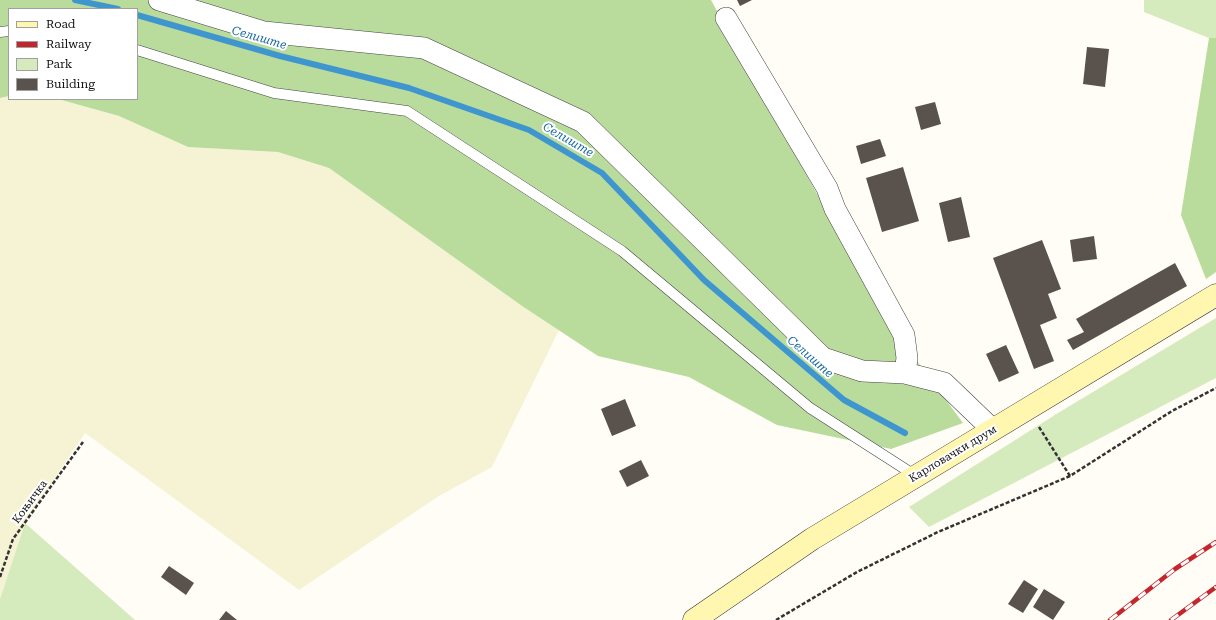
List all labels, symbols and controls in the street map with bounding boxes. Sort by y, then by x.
legend [8,8,138,100]
text: Road [46,17,75,31]
water label: Селиште [230,23,288,53]
text: Railway [46,37,91,51]
text: Park [46,57,72,71]
text: Building [46,77,95,91]
water label: Селиште [540,120,596,160]
water label: Селиште [784,333,836,381]
street label: Карловачки друм [907,423,999,485]
street label: Коњичка [10,478,50,526]

